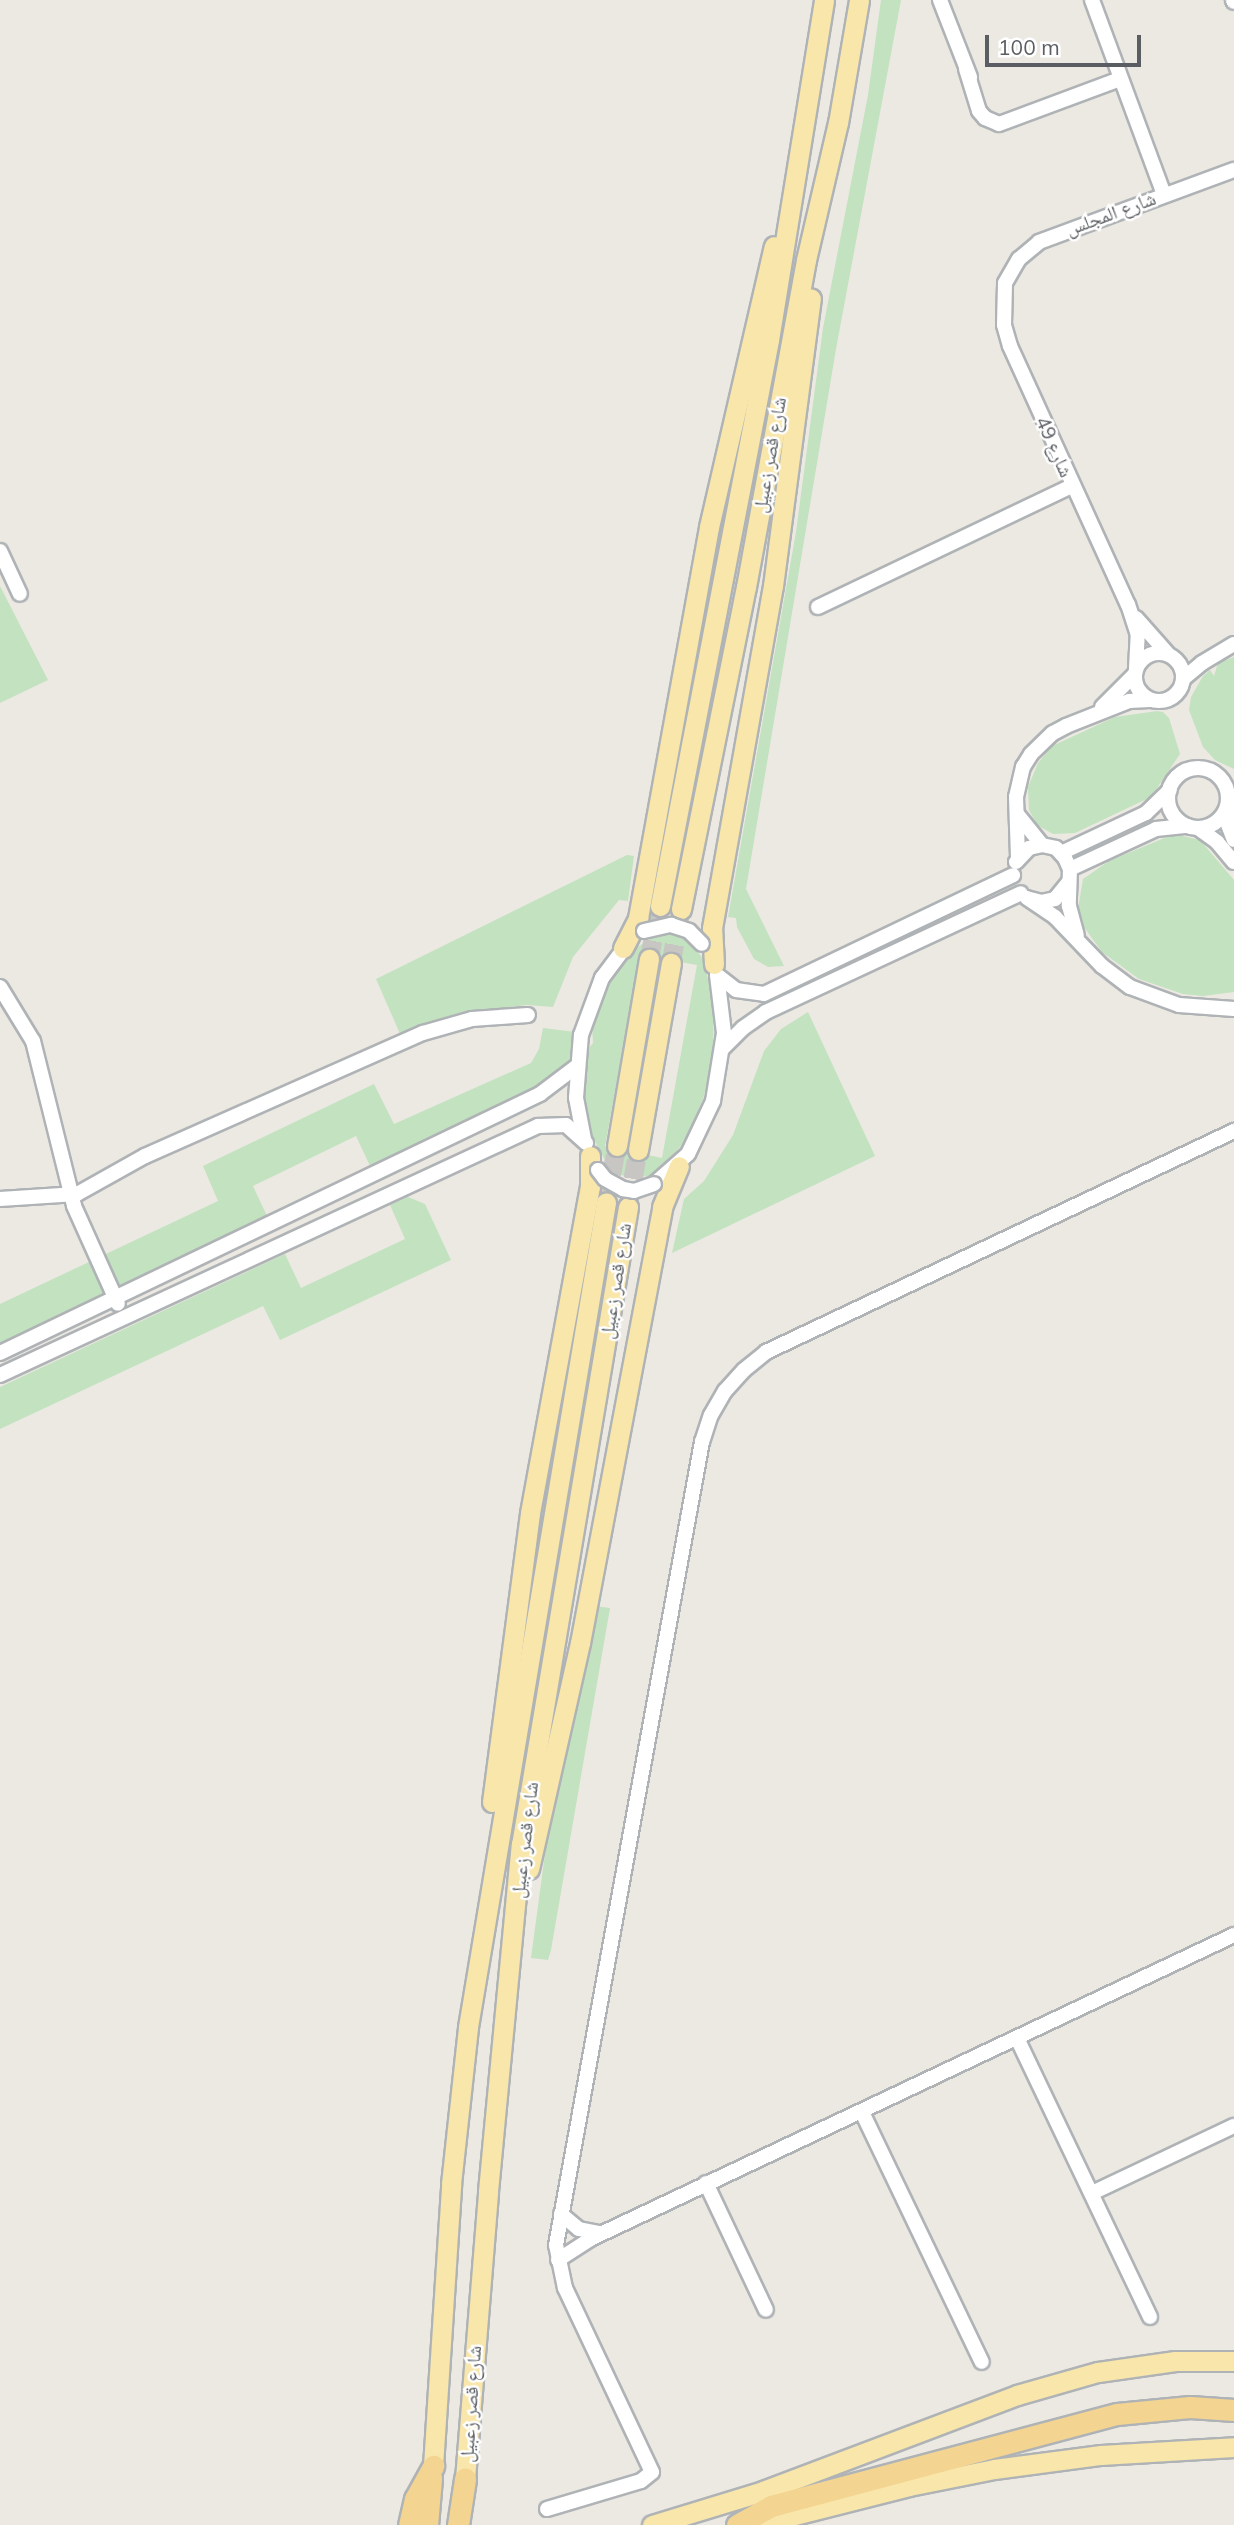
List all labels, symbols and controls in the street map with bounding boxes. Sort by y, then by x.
scale bar [989,21,1145,65]
text: 100 m [998,34,1060,60]
street label: شارع المجلس [1063,187,1159,241]
street label: شارع قصر زعبيل [749,395,791,515]
street label: شارع 49 [1031,413,1077,481]
street label: شارع قصر زعبيل [596,1221,636,1341]
street label: شارع قصر زعبيل [507,1781,543,1899]
street label: شارع قصر زعبيل [456,2345,486,2463]

